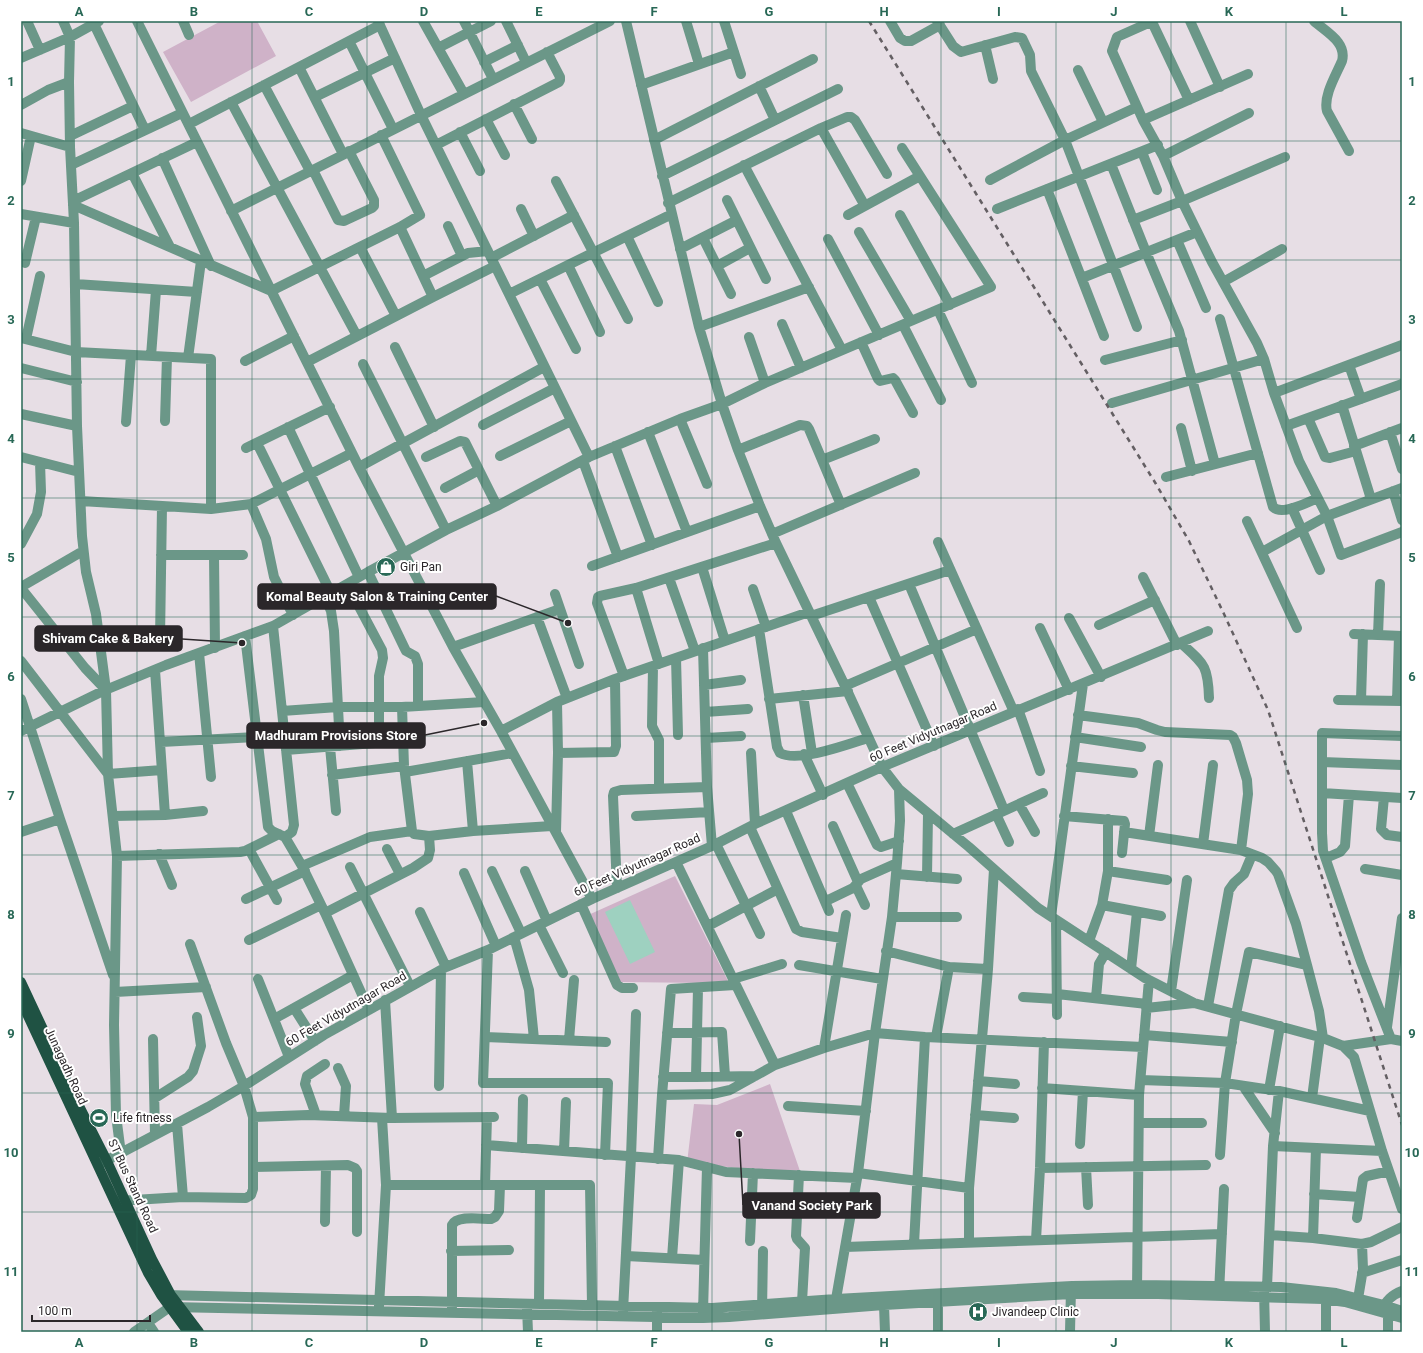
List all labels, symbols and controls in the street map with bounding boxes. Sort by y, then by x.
text: A [75,4,84,19]
text: B [190,4,198,19]
text: C [305,4,314,19]
text: D [420,4,428,19]
text: E [535,4,543,19]
text: F [650,4,658,19]
text: G [765,4,774,19]
text: H [879,4,889,19]
text: I [997,4,1001,19]
text: J [1110,4,1118,19]
text: K [1225,4,1234,19]
text: L [1340,4,1348,19]
text: 1 [7,74,15,89]
text: 1 [1408,74,1416,89]
text: 2 [7,193,15,208]
text: 2 [1408,193,1416,208]
text: 3 [7,312,15,327]
text: 3 [1408,312,1416,327]
text: 4 [7,431,15,446]
text: 4 [1408,431,1416,446]
text: 5 [7,550,15,565]
text: 5 [1408,550,1416,565]
shop icon: Giri Pan [375,556,397,578]
place label: Giri Pan [400,560,442,574]
callout: Komal Beauty Salon & Training Center [258,584,496,609]
text: Komal Beauty Salon & Training Center [266,589,488,604]
callout: Shivam Cake & Bakery [35,626,182,651]
text: Shivam Cake & Bakery [42,631,174,646]
text: 6 [7,669,15,684]
text: 6 [1408,669,1416,684]
street label: 60 Feet Vidyutnagar Road [867,699,999,765]
callout: Madhuram Provisions Store [247,723,425,748]
text: Madhuram Provisions Store [255,728,417,743]
text: 7 [7,788,15,803]
text: 7 [1408,788,1416,803]
street label: 60 Feet Vidyutnagar Road [572,831,702,899]
text: 8 [7,907,15,922]
text: 8 [1408,907,1416,922]
street label: 60 Feet Vidyutnagar Road [283,969,409,1049]
street label: Junagadh Road [42,1025,90,1107]
text: 9 [7,1026,15,1041]
text: 9 [1408,1026,1416,1041]
sports icon: Life fitness [88,1107,110,1129]
place label: Life fitness [113,1111,172,1125]
street label: ST Bus Stand Road [105,1137,161,1235]
text: 10 [4,1145,18,1160]
text: 10 [1405,1145,1419,1160]
callout: Vanand Society Park [743,1193,880,1218]
text: Vanand Society Park [752,1198,874,1213]
text: 11 [4,1264,18,1279]
text: 11 [1405,1264,1419,1279]
scale bar [32,1297,150,1323]
hospital icon: Jivandeep Clinic [967,1301,989,1323]
text: 100 m [38,1304,72,1318]
place label: Jivandeep Clinic [992,1305,1079,1319]
text: A [75,1335,84,1350]
text: B [190,1335,198,1350]
text: C [305,1335,314,1350]
text: D [420,1335,428,1350]
text: E [535,1335,543,1350]
text: F [650,1335,658,1350]
text: G [765,1335,774,1350]
text: H [879,1335,889,1350]
text: I [997,1335,1001,1350]
text: J [1110,1335,1118,1350]
text: K [1225,1335,1234,1350]
text: L [1340,1335,1348,1350]

